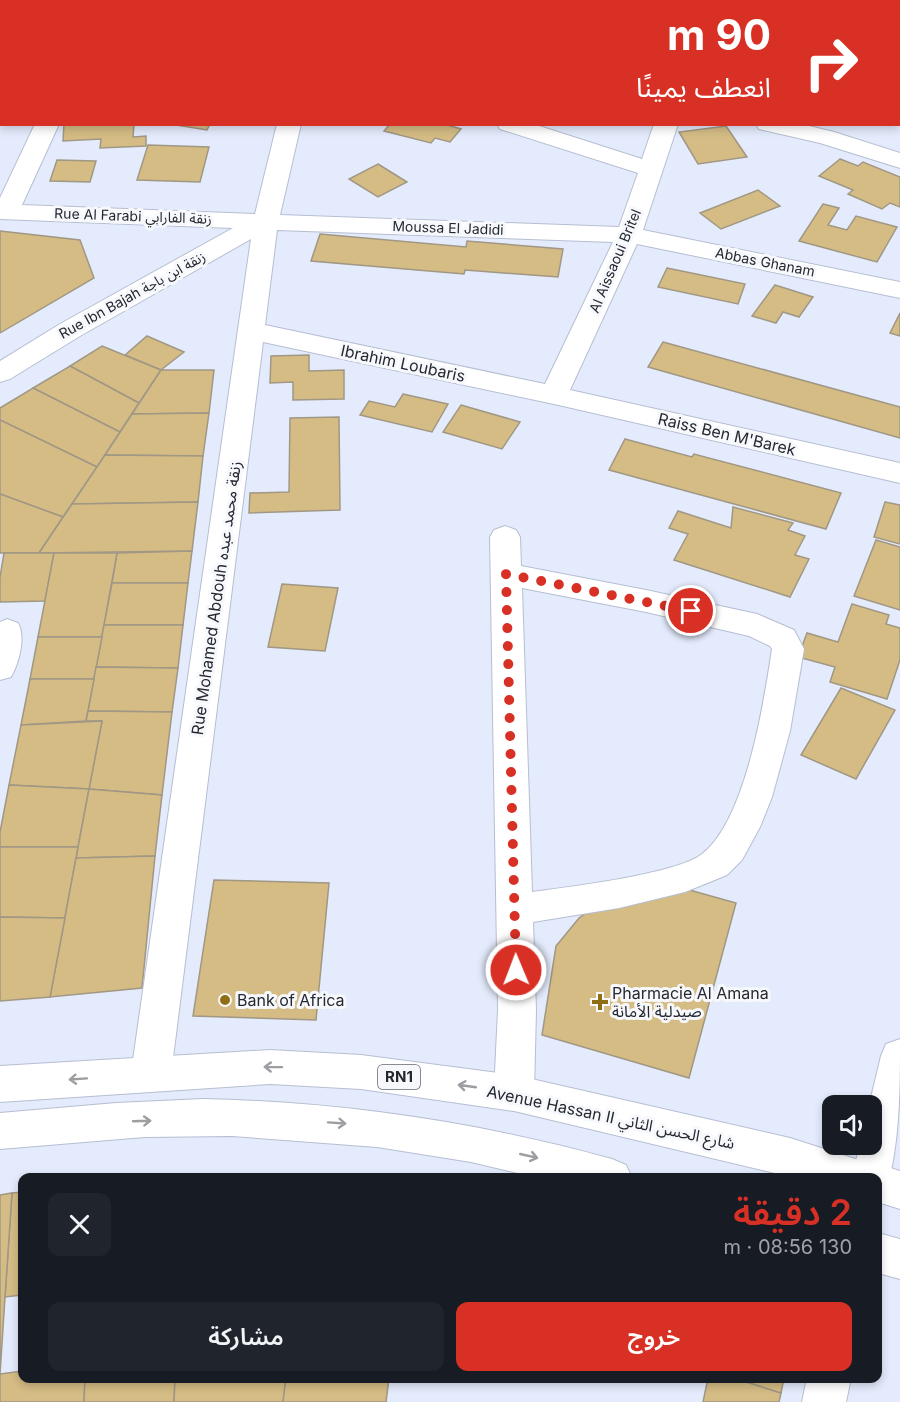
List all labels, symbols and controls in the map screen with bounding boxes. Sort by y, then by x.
text: 90 m [667,9,771,60]
icon: right [792,24,870,102]
text: انعطف يمينًا [636,71,771,104]
street label: Rue Al Farabi زنقة الفارابي [54,204,212,230]
street label: Al Aissaoui Britel [585,206,644,315]
street label: Moussa El Jadidi [392,217,504,238]
street label: Abbas Ghanam [714,244,816,280]
street label: Rue Ibn Bajah زنقة ابن باجة [56,247,208,343]
street label: Ibrahim Loubaris [339,340,467,386]
street label: Raiss Ben M'Barek [656,408,798,460]
street label: Rue Mohamed Abdouh زنقة محمد عبده [187,460,245,736]
pin [665,585,716,636]
icon: arrive [674,594,707,627]
position arrow [484,938,548,1002]
place label: Pharmacie Al Amana صيدلية الأمانة [612,983,769,1021]
place label: Bank of Africa [237,990,345,1010]
marker: Bank of Africa [218,993,232,1007]
marker: Pharmacie Al Amana صيدلية الأمانة [593,995,607,1009]
one-way arrow [263,1061,283,1073]
road number: RN1 [378,1065,420,1089]
one-way arrow [69,1073,89,1084]
one-way arrow [457,1081,477,1092]
street label: Avenue Hassan II شارع الحسن الثاني [485,1081,737,1156]
map controls [822,1095,882,1155]
button: sound [822,1095,882,1155]
one-way arrow [132,1115,152,1127]
one-way arrow [326,1118,346,1129]
one-way arrow [519,1151,538,1162]
text: 2 دقيقة [733,1190,852,1234]
button: close [48,1193,111,1256]
text: 130 m · 08:56 [723,1235,852,1259]
button: مشاركة [48,1302,444,1371]
button: خروج [456,1302,852,1371]

